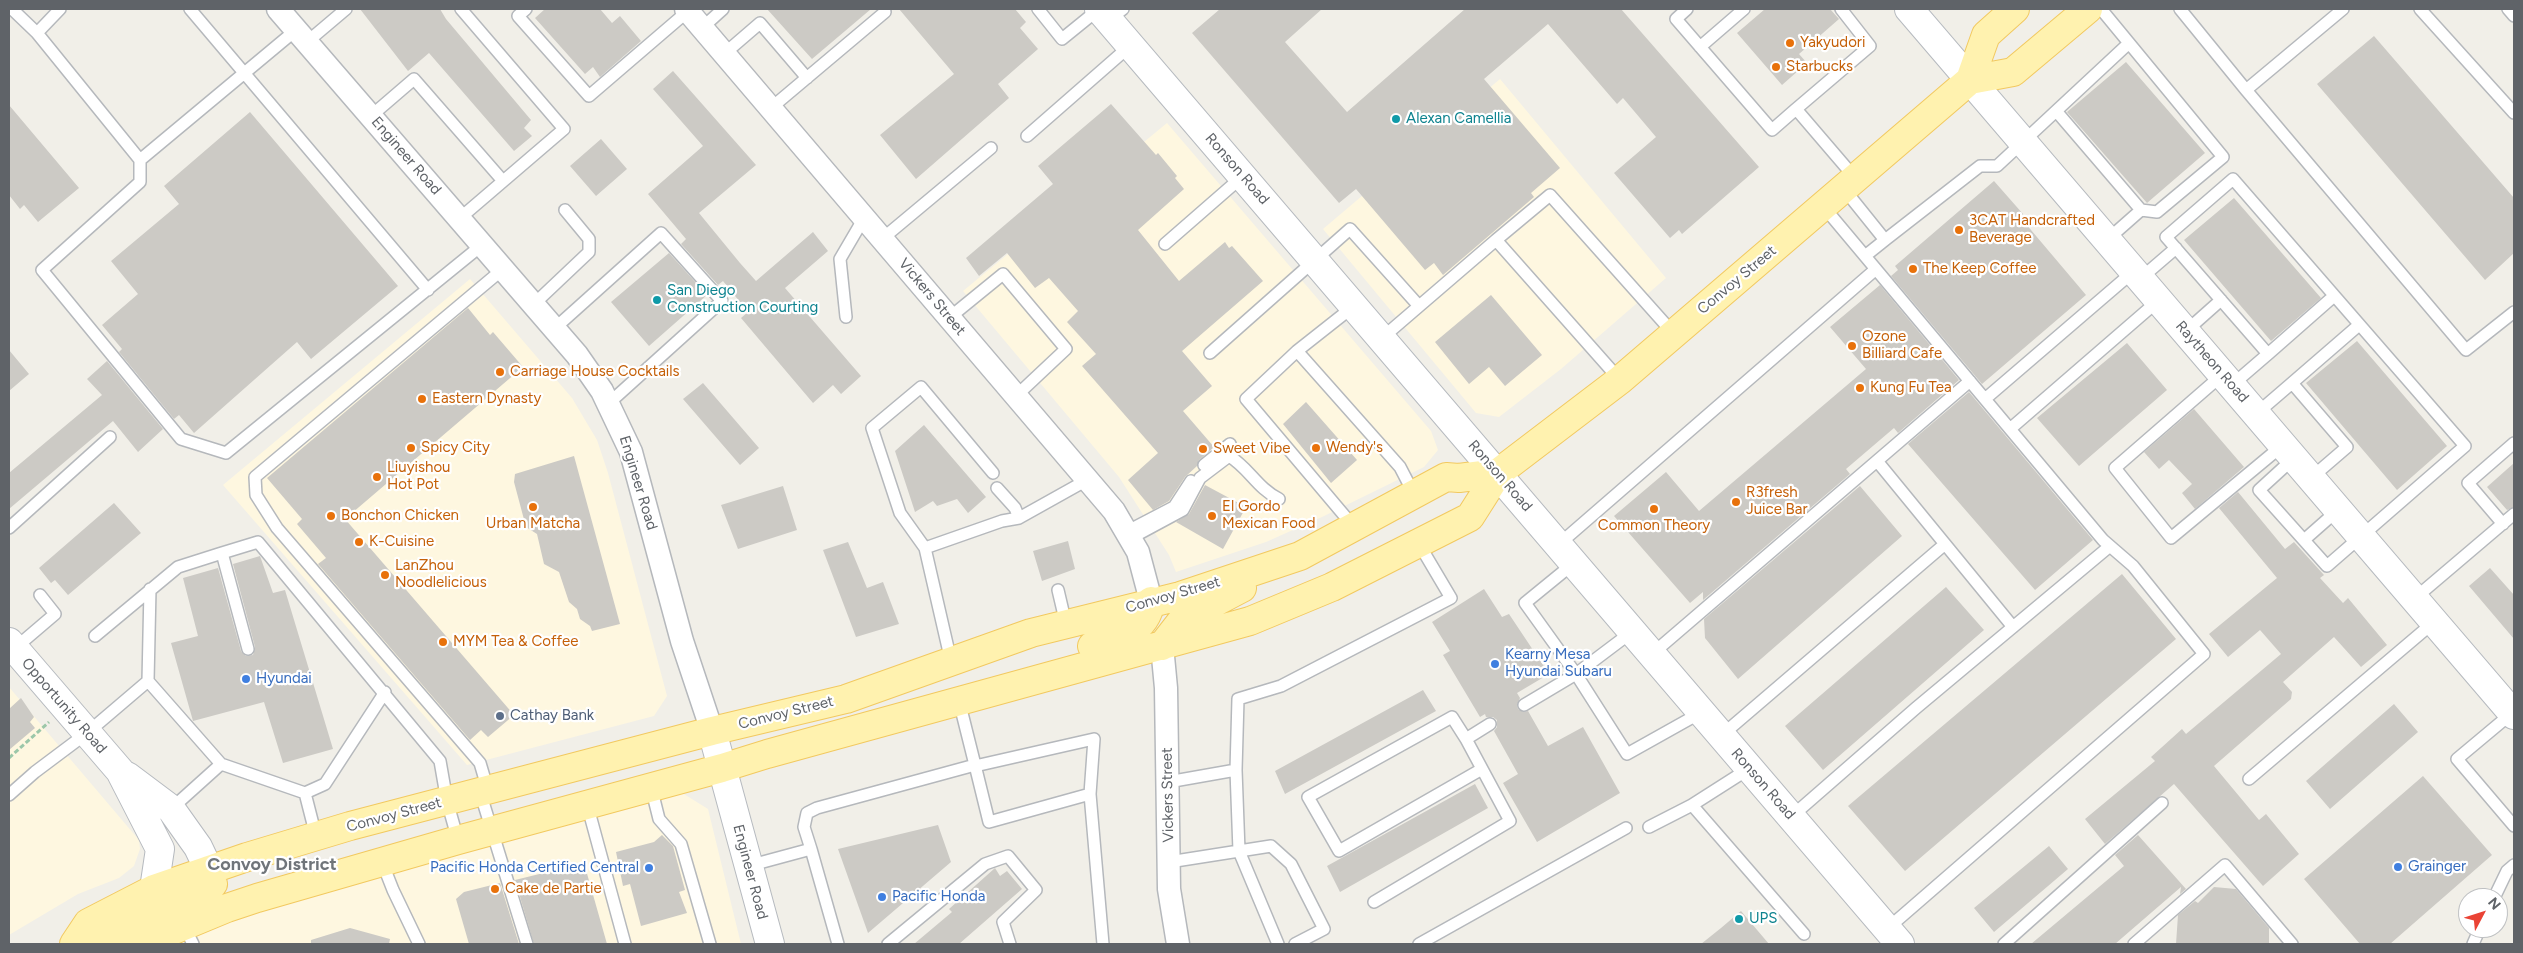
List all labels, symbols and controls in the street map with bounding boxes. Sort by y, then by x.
place label: Yakyudori [1800,34,1865,52]
marker: Yakyudori [1784,37,1796,49]
place label: Starbucks [1786,58,1853,76]
marker: Starbucks [1770,61,1782,73]
place label: Alexan Camellia [1406,110,1511,128]
street label: Engineer Road [367,113,445,199]
marker: Alexan Camellia [1390,113,1402,125]
street label: Ronson Road [1201,130,1273,208]
place label: 3CAT Handcrafted Beverage [1969,212,2095,247]
marker: 3CAT Handcrafted Beverage [1953,224,1965,236]
street label: Convoy Street [1694,242,1780,318]
street label: Vickers Street [895,255,969,339]
place label: The Keep Coffee [1923,260,2036,278]
marker: The Keep Coffee [1907,263,1919,275]
place label: San Diego Construction Courting [667,282,818,317]
marker: San Diego Construction Courting [651,294,663,306]
street label: Raytheon Road [2172,317,2252,407]
place label: Ozone Billiard Cafe [1862,328,1942,363]
marker: Ozone Billiard Cafe [1846,340,1858,352]
place label: Carriage House Cocktails [510,363,680,381]
marker: Carriage House Cocktails [494,366,506,378]
place label: Kung Fu Tea [1870,379,1952,397]
marker: Kung Fu Tea [1854,382,1866,394]
place label: Eastern Dynasty [432,390,541,408]
marker: Eastern Dynasty [416,393,428,405]
street label: Engineer Road [615,434,661,532]
street label: Ronson Road [1464,437,1536,515]
place label: Spicy City [421,439,490,457]
place label: Wendy's [1326,439,1383,457]
place label: Sweet Vibe [1213,440,1290,458]
marker: Spicy City [405,442,417,454]
marker: Wendy's [1310,442,1322,454]
marker: Sweet Vibe [1197,443,1209,455]
place label: Liuyishou Hot Pot [387,459,450,494]
marker: Liuyishou Hot Pot [371,471,383,483]
place label: R3fresh Juice Bar [1746,484,1807,519]
marker: R3fresh Juice Bar [1730,496,1742,508]
place label: El Gordo Mexican Food [1222,498,1315,533]
marker: Urban Matcha [527,501,539,513]
marker: Common Theory [1648,503,1660,515]
place label: Bonchon Chicken [341,507,459,525]
marker: Bonchon Chicken [325,510,337,522]
marker: El Gordo Mexican Food [1206,510,1218,522]
place label: Urban Matcha [486,515,580,533]
place label: Common Theory [1598,517,1710,535]
place label: K-Cuisine [369,533,434,551]
marker: K-Cuisine [353,536,365,548]
place label: LanZhou Noodlelicious [395,557,487,592]
marker: LanZhou Noodlelicious [379,569,391,581]
street label: Convoy Street [1124,573,1222,617]
place label: MYM Tea & Coffee [453,633,578,651]
marker: MYM Tea & Coffee [437,636,449,648]
place label: Kearny Mesa Hyundai Subaru [1505,646,1612,681]
street label: Opportunity Road [18,655,110,757]
marker: Kearny Mesa Hyundai Subaru [1489,658,1501,670]
place label: Hyundai [256,670,312,688]
marker: Hyundai [240,673,252,685]
street label: Convoy Street [737,692,835,734]
place label: Cathay Bank [510,707,594,725]
marker: Cathay Bank [494,710,506,722]
street label: Ronson Road [1727,745,1799,823]
street label: Vickers Street [1158,747,1178,843]
street label: Convoy Street [345,794,443,836]
street label: Engineer Road [729,823,771,921]
district label: Convoy District [207,854,337,876]
place label: Grainger [2408,858,2466,876]
place label: Pacific Honda Certified Central [430,859,639,877]
marker: Grainger [2392,861,2404,873]
marker: Pacific Honda Certified Central [643,862,655,874]
place label: Cake de Partie [505,880,602,898]
marker: Cake de Partie [489,883,501,895]
place label: Pacific Honda [892,888,985,906]
north arrow [2458,888,2508,938]
marker: Pacific Honda [876,891,888,903]
text: N [2484,894,2504,913]
place label: UPS [1749,910,1777,928]
marker: UPS [1733,913,1745,925]

